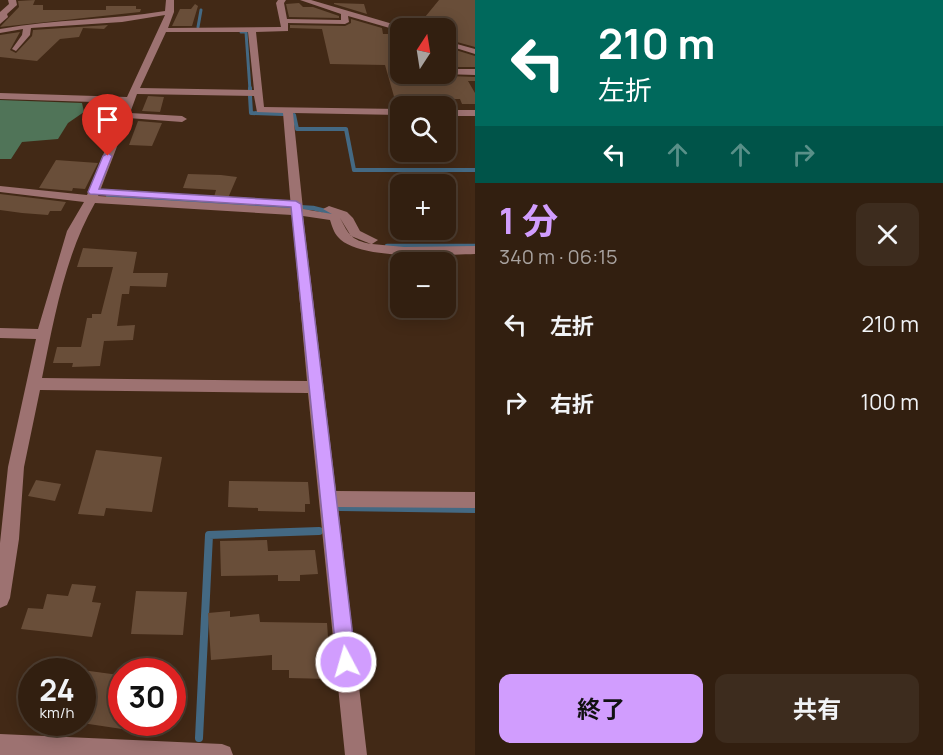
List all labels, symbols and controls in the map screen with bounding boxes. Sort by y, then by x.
text: 210 m [598,14,715,72]
north arrow [390,18,456,84]
map controls [390,18,456,318]
icon: left [499,24,577,102]
text: 左折 [598,71,652,108]
pin [82,94,133,156]
button: search [390,96,456,162]
icon: arrive [91,103,124,136]
icon: left [598,138,631,171]
icon: ahead [661,138,694,171]
icon: ahead [724,138,757,171]
icon: right [787,138,820,171]
button: + [390,174,456,240]
text: 1 分 [499,196,558,245]
button: close [856,203,919,266]
text: 340 m · 06:15 [499,243,617,270]
button: − [390,252,456,318]
icon: left [499,308,532,341]
text: 210 m [861,309,919,339]
text: 左折 [550,311,594,341]
icon: right [499,386,532,419]
text: 100 m [861,387,919,417]
text: 右折 [550,389,594,419]
position arrow [314,630,378,694]
speed limit sign: 30 [108,658,186,736]
text: 24 [39,669,75,710]
button: 終了 [499,674,703,743]
button: 共有 [715,674,919,743]
text: km/h [40,702,74,723]

